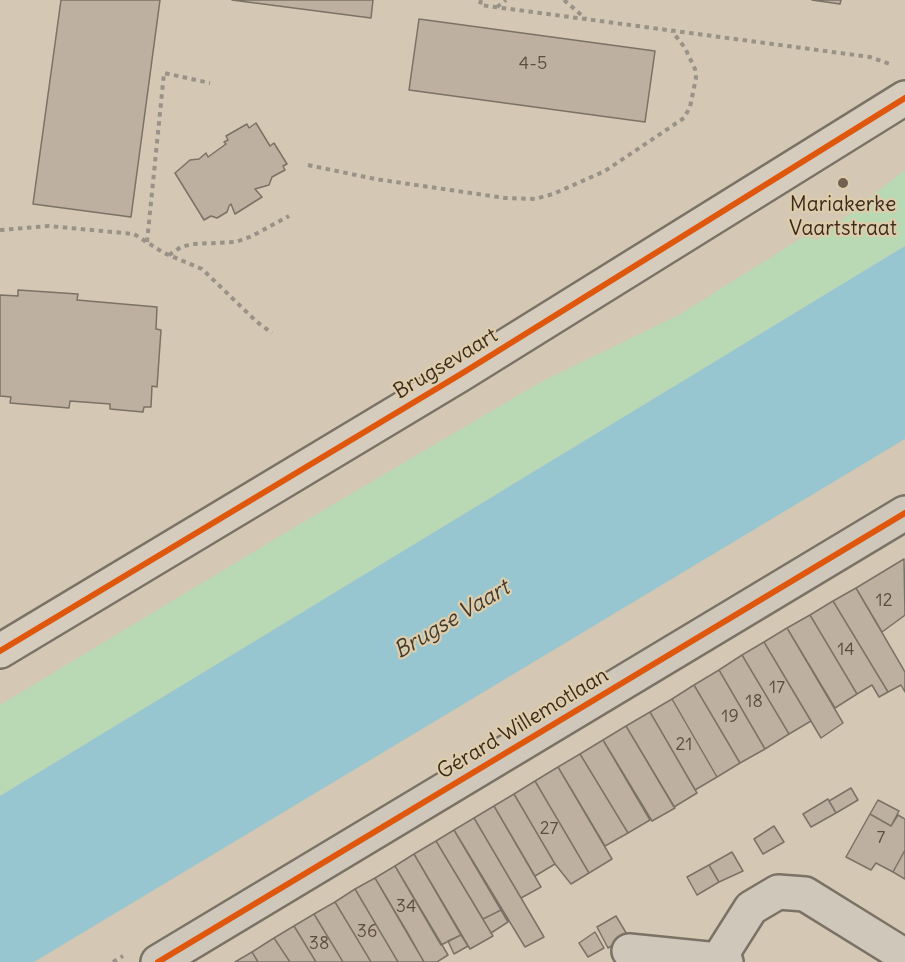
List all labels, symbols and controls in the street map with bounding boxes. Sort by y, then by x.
house number: 4-5 [519,53,547,75]
marker: Mariakerke Vaartstraat [836,176,850,190]
place label: Mariakerke Vaartstraat [789,192,897,242]
street label: Brugsevaart [389,323,503,405]
water label: Brugse Vaart [390,575,514,665]
house number: 12 [875,590,893,612]
house number: 14 [837,639,855,661]
street label: Gérard Willemotlaan [433,663,613,785]
house number: 17 [769,677,785,699]
house number: 18 [745,691,763,713]
house number: 19 [721,706,739,728]
house number: 21 [675,734,693,756]
house number: 27 [540,818,558,840]
house number: 7 [877,827,885,849]
house number: 34 [396,896,416,918]
house number: 36 [357,921,377,943]
house number: 38 [309,933,329,955]

